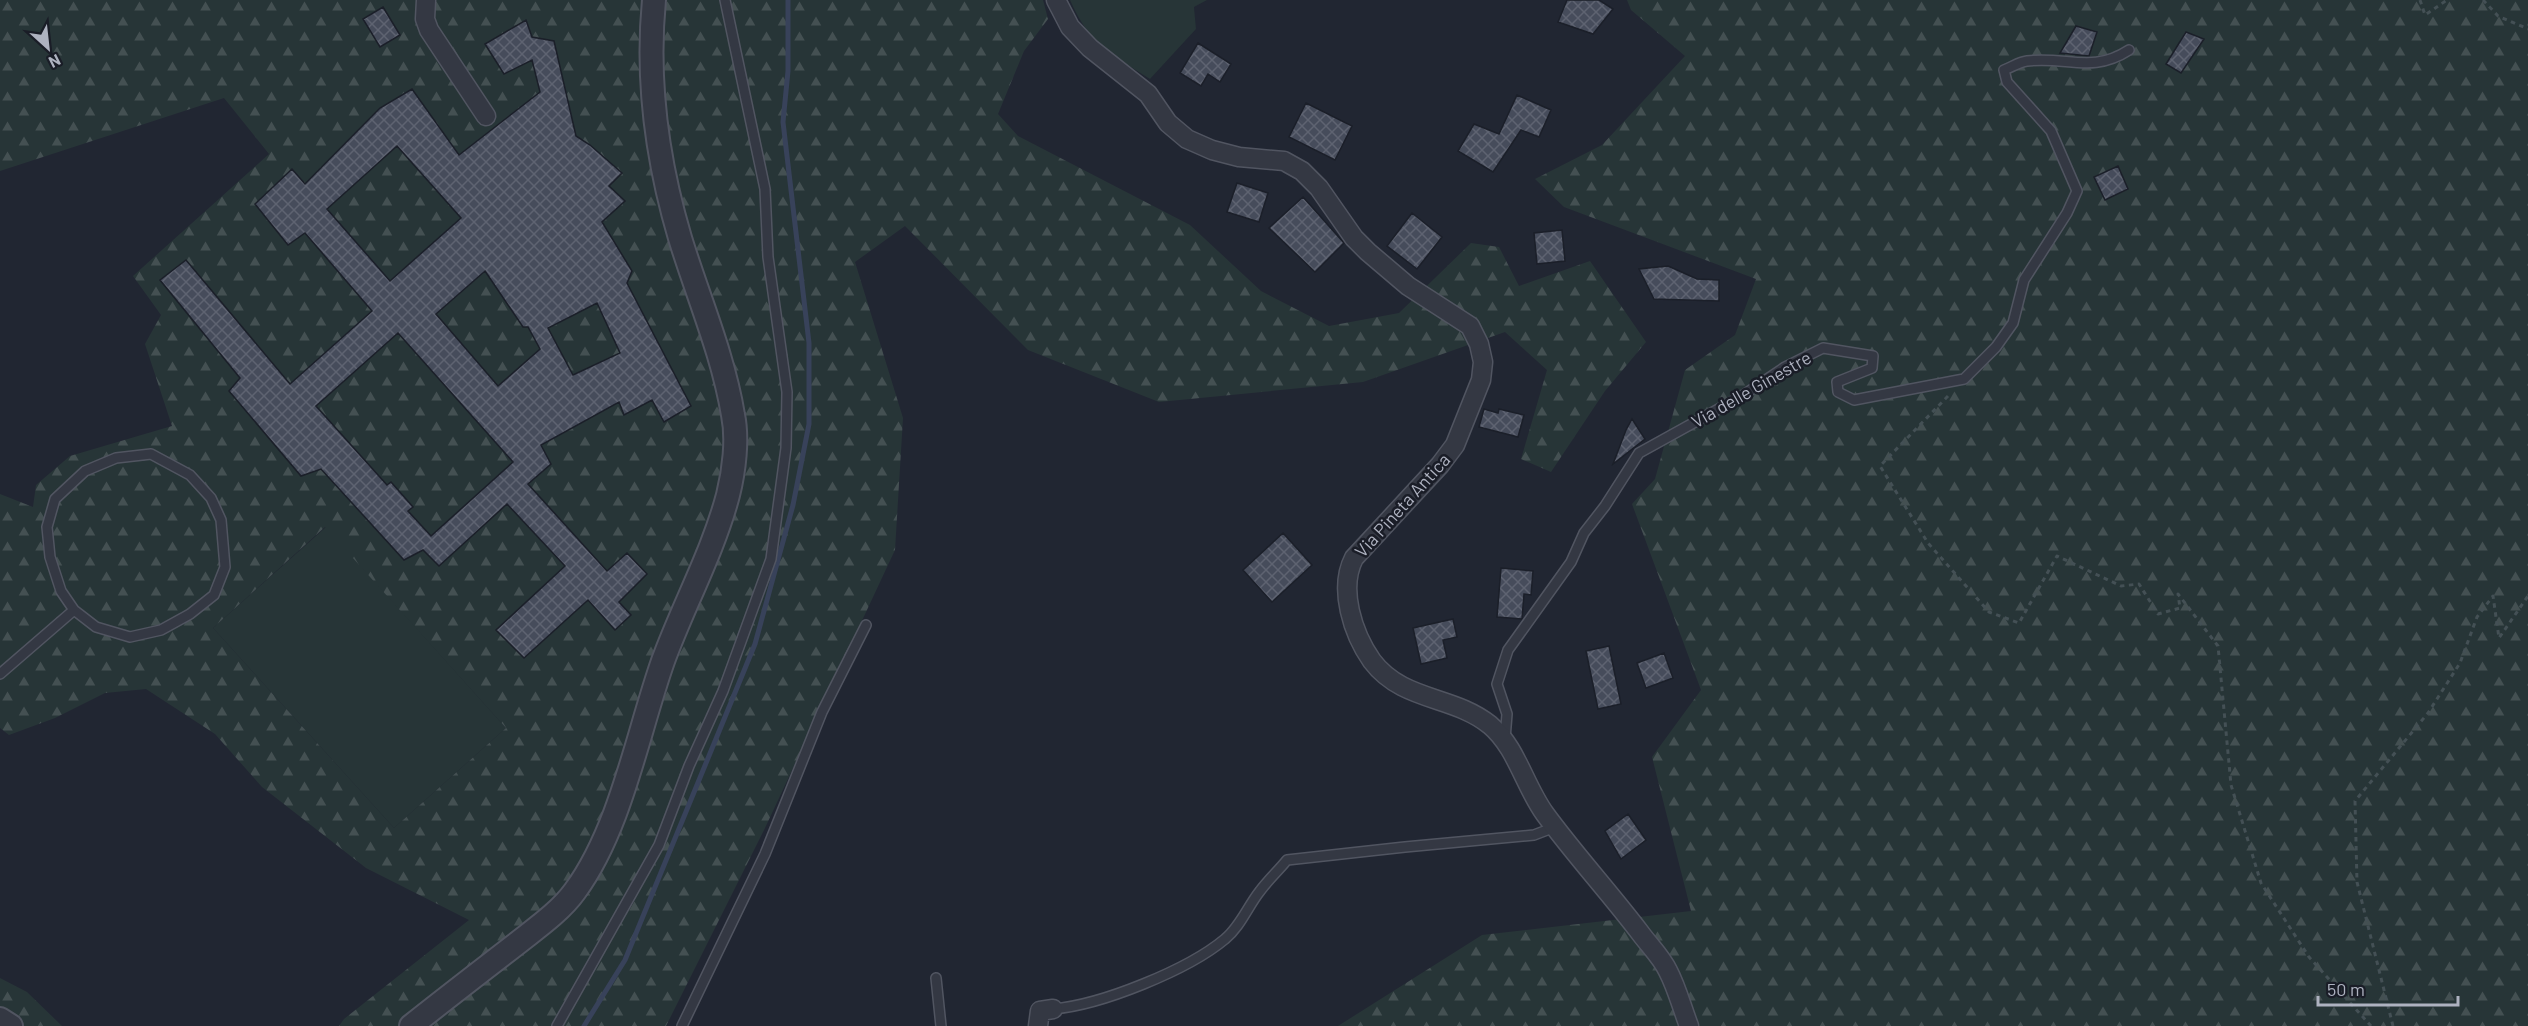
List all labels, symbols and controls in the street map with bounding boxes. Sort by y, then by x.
north arrow [18,18,78,78]
text: N [46,51,64,73]
street label: Via delle Ginestre [1687,346,1815,432]
street label: Via Pineta Antica [1350,449,1454,561]
scale bar [2318,969,2458,1007]
text: 50 m [2327,978,2365,1000]

